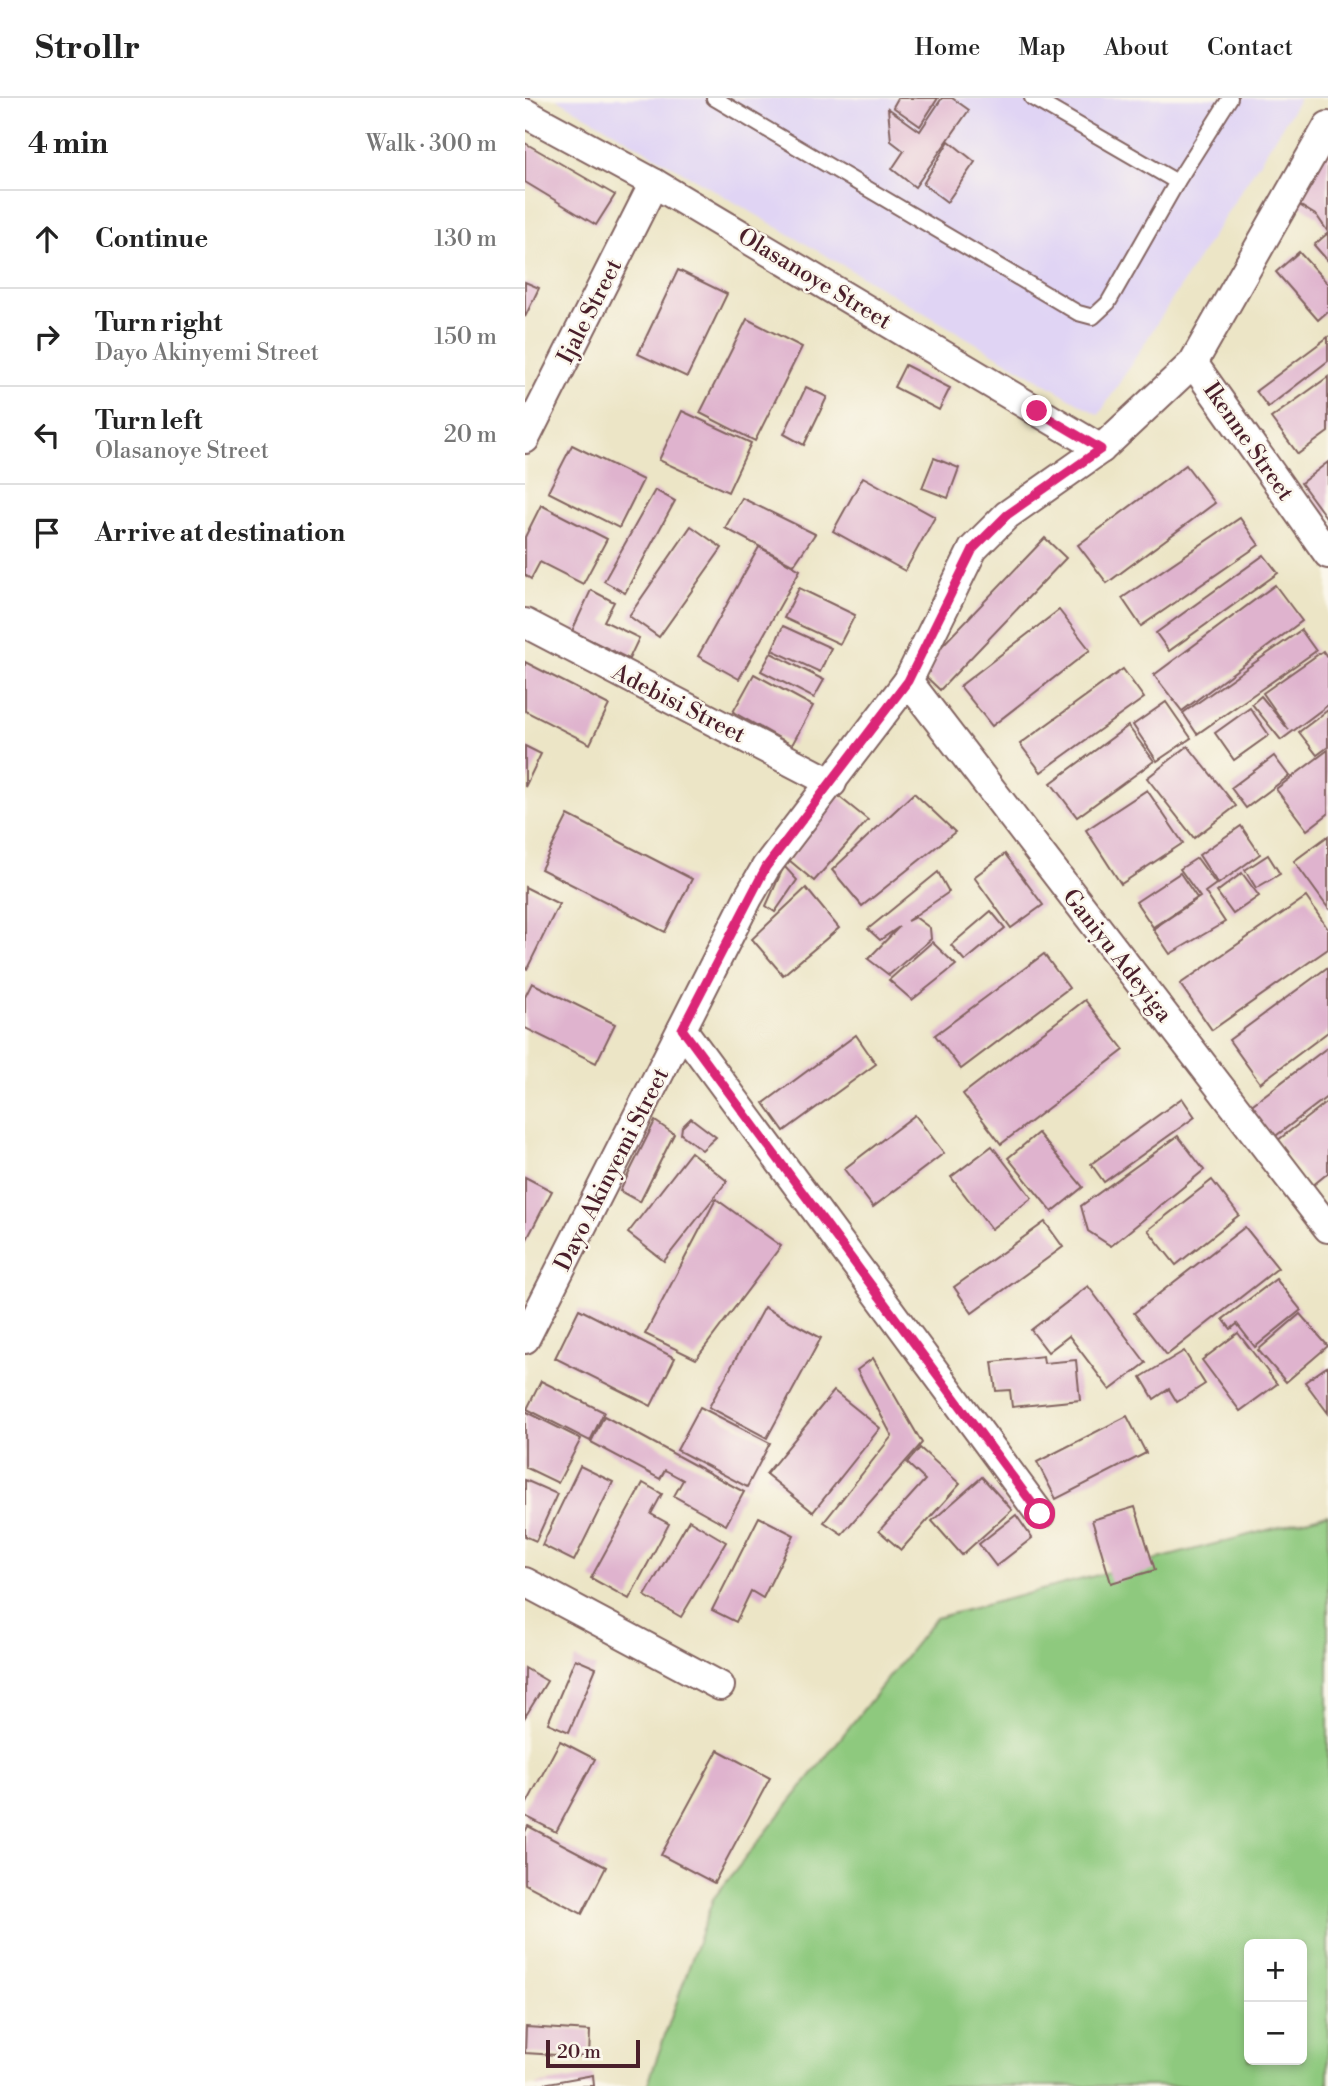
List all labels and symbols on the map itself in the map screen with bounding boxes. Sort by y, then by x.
street label: Olasanoye Street [733,222,896,336]
street label: Ijale Street [552,254,628,368]
street label: Ikenne Street [1197,377,1299,506]
route end [1021,395,1052,426]
street label: Adebisi Street [606,658,750,749]
street label: Ganiyu Adeyiga [1057,883,1178,1028]
street label: Dayo Akinyemi Street [549,1063,675,1276]
route start [1024,1498,1055,1529]
scale bar [546,2037,641,2069]

